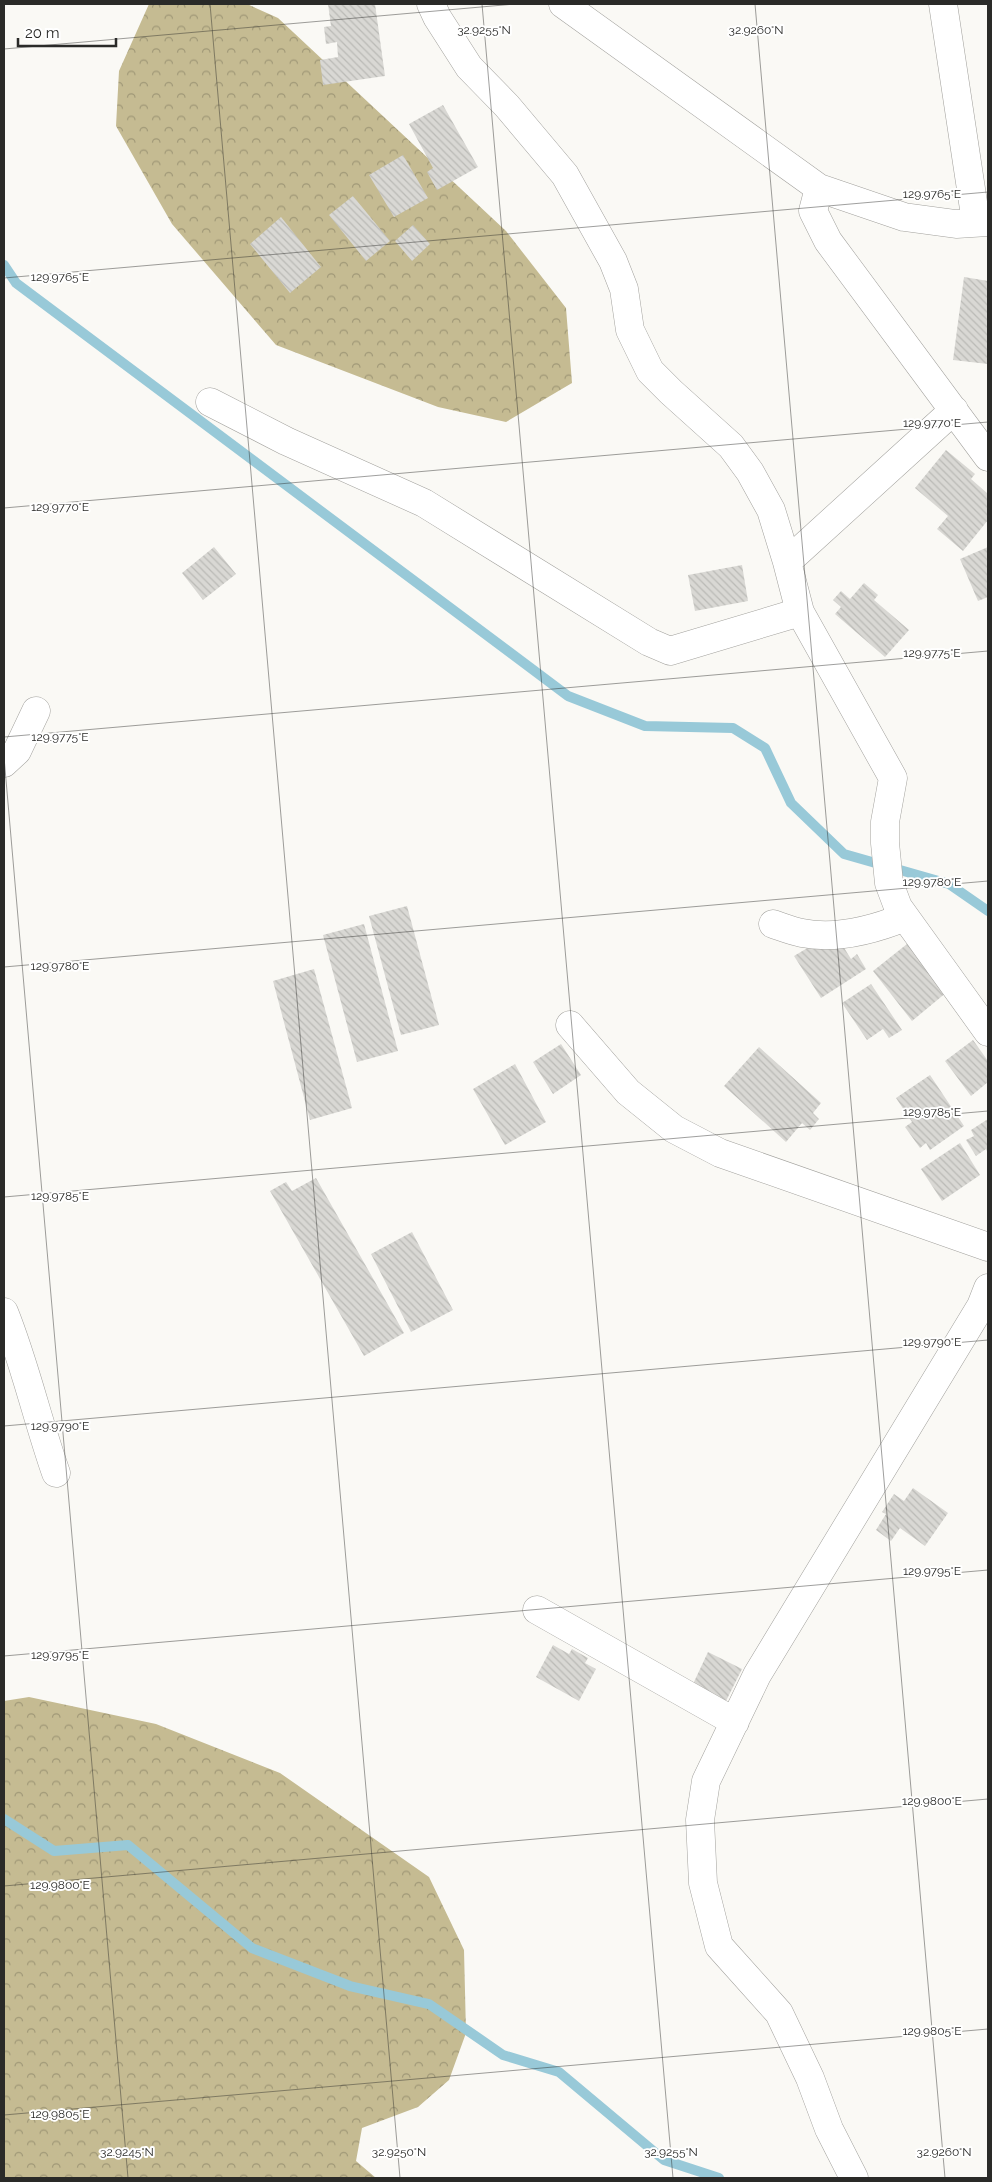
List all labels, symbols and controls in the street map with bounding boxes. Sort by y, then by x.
scale bar [18,15,115,47]
text: 32.9255°N [457,23,511,37]
text: 32.9260°N [728,23,784,37]
text: 20 m [25,24,60,42]
text: 129.9765°E [903,187,961,201]
text: 129.9765°E [31,270,89,284]
text: 129.9770°E [903,416,961,430]
text: 129.9770°E [31,500,89,514]
text: 129.9775°E [903,646,961,660]
text: 129.9775°E [31,730,89,744]
text: 129.9780°E [903,875,961,889]
text: 129.9780°E [31,959,89,973]
text: 129.9785°E [903,1105,961,1119]
text: 129.9785°E [31,1189,89,1203]
text: 129.9790°E [903,1335,961,1349]
text: 129.9790°E [31,1419,89,1433]
text: 129.9795°E [903,1564,961,1578]
text: 129.9795°E [31,1648,89,1662]
text: 129.9800°E [902,1794,962,1808]
text: 129.9800°E [30,1878,90,1892]
text: 129.9805°E [902,2024,962,2038]
text: 129.9805°E [30,2107,90,2121]
text: 32.9245°N [100,2145,154,2159]
text: 32.9250°N [372,2145,426,2159]
text: 32.9255°N [644,2145,698,2159]
text: 32.9260°N [916,2145,972,2159]

